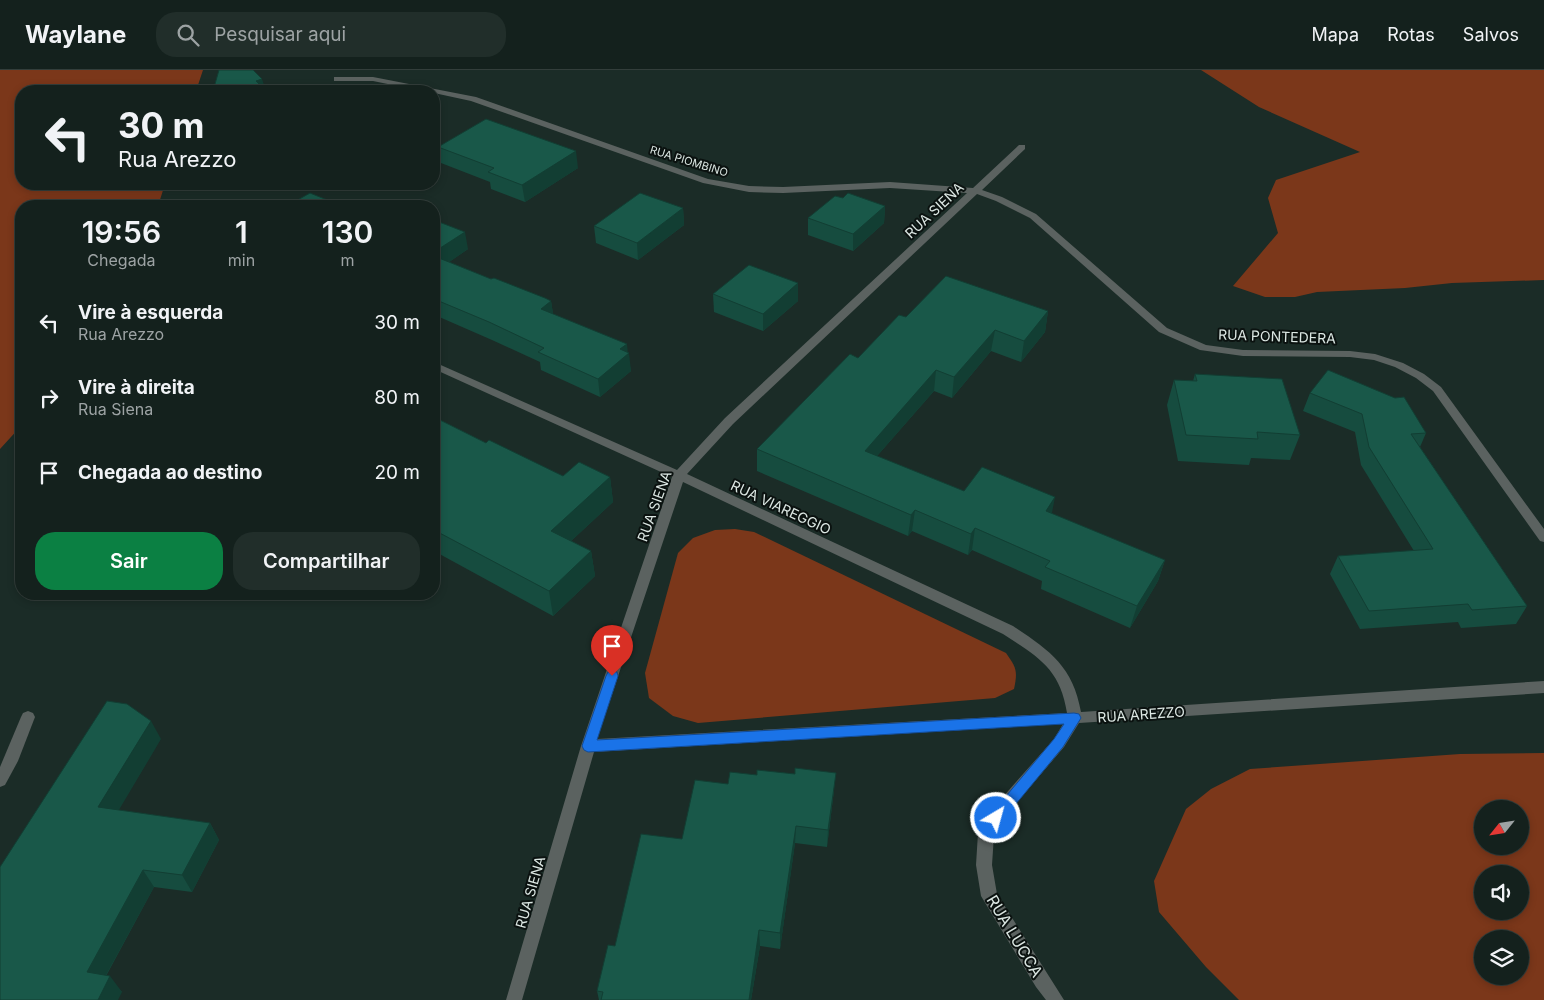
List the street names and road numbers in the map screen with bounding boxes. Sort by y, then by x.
street label: RUA PIOMBINO [648,142,730,180]
street label: RUA SIENA [901,178,967,241]
street label: RUA PONTEDERA [1218,325,1336,347]
street label: RUA SIENA [633,468,675,544]
street label: RUA VIAREGGIO [728,476,834,538]
street label: RUA AREZZO [1097,702,1185,726]
street label: RUA SIENA [512,854,548,930]
street label: RUA LUCCA [983,891,1047,981]

